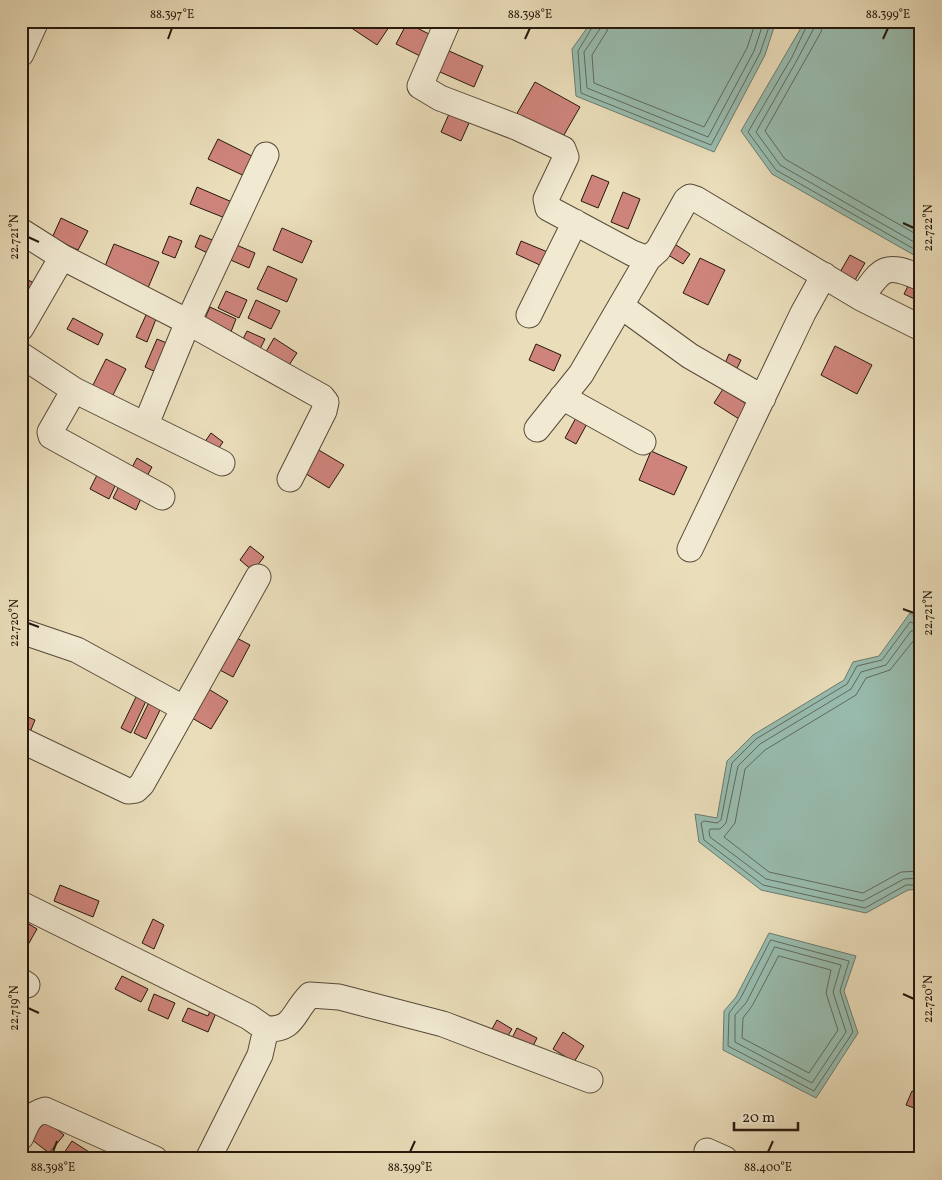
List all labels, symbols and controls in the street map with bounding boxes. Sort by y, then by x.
text: 88.397°E [150,7,194,23]
text: 88.398°E [508,7,552,23]
text: 88.399°E [866,7,910,23]
text: 22.722°N [921,204,937,252]
text: 22.721°N [7,214,23,260]
text: 22.721°N [921,590,937,636]
text: 22.720°N [7,599,23,647]
text: 22.720°N [921,975,937,1023]
text: 22.719°N [7,985,23,1031]
scale bar [734,1100,798,1132]
text: 20 m [742,1108,775,1129]
text: 88.398°E [31,1160,75,1176]
text: 88.399°E [388,1160,432,1176]
text: 88.400°E [744,1160,792,1176]

